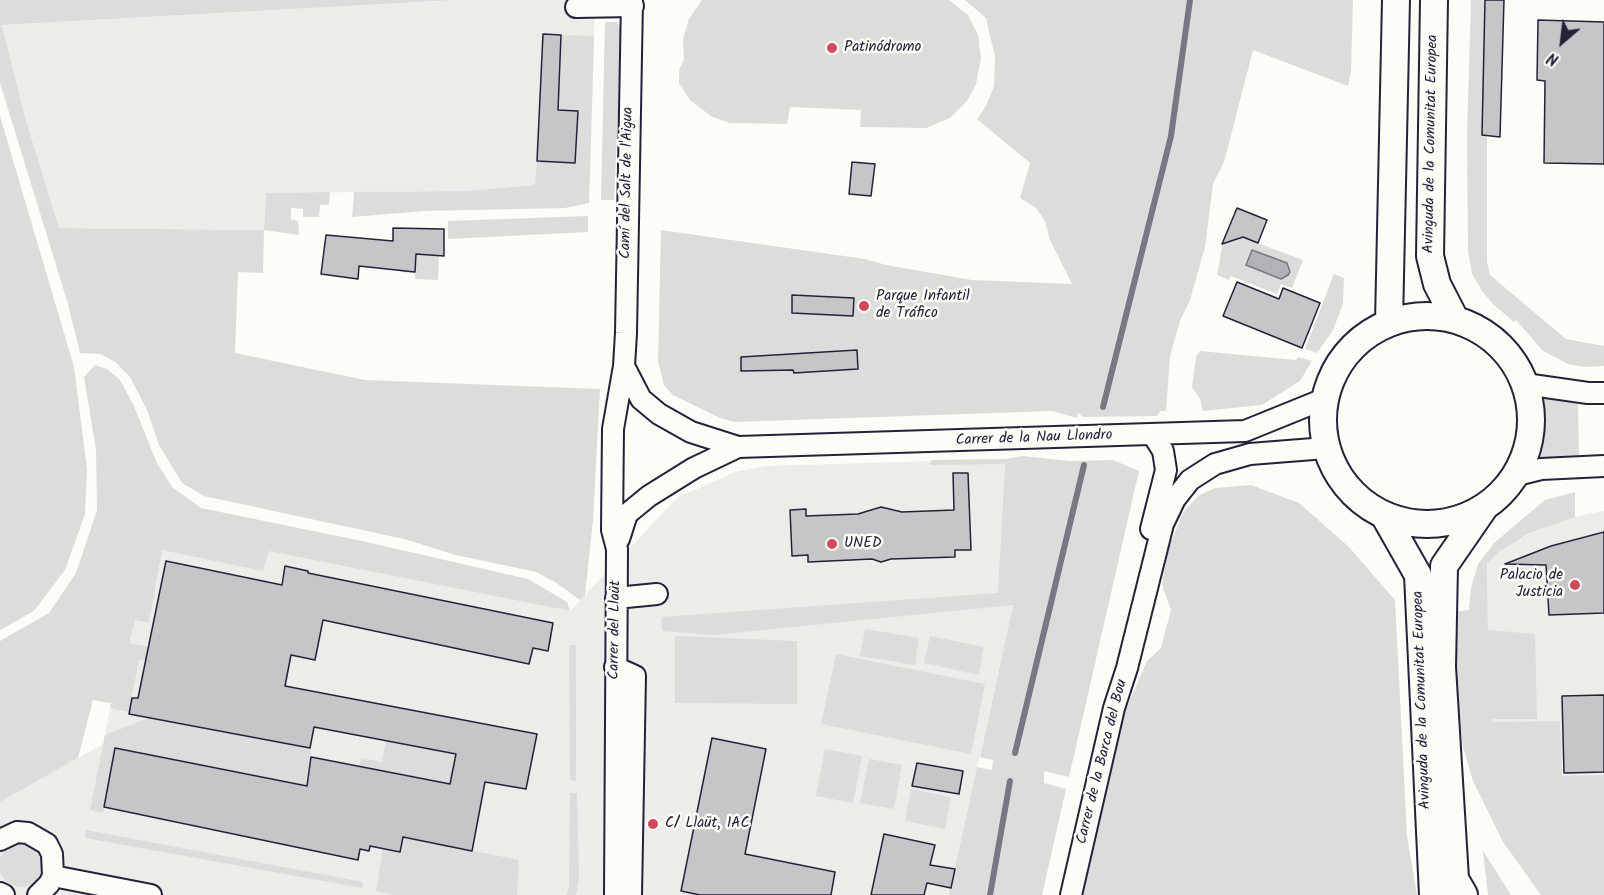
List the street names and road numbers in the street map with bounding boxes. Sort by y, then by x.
street label: Avinguda de la Comunitat Europea [1421,34,1443,254]
street label: Camí del Salt de l'Aigua [618,107,638,259]
street label: Carrer de la Nau Llondro [955,427,1113,451]
street label: Carrer del Llaüt [606,580,626,680]
street label: Avinguda de la Comunitat Europea [1410,590,1436,810]
street label: Carrer de la Barca del Bou [1074,678,1132,846]

